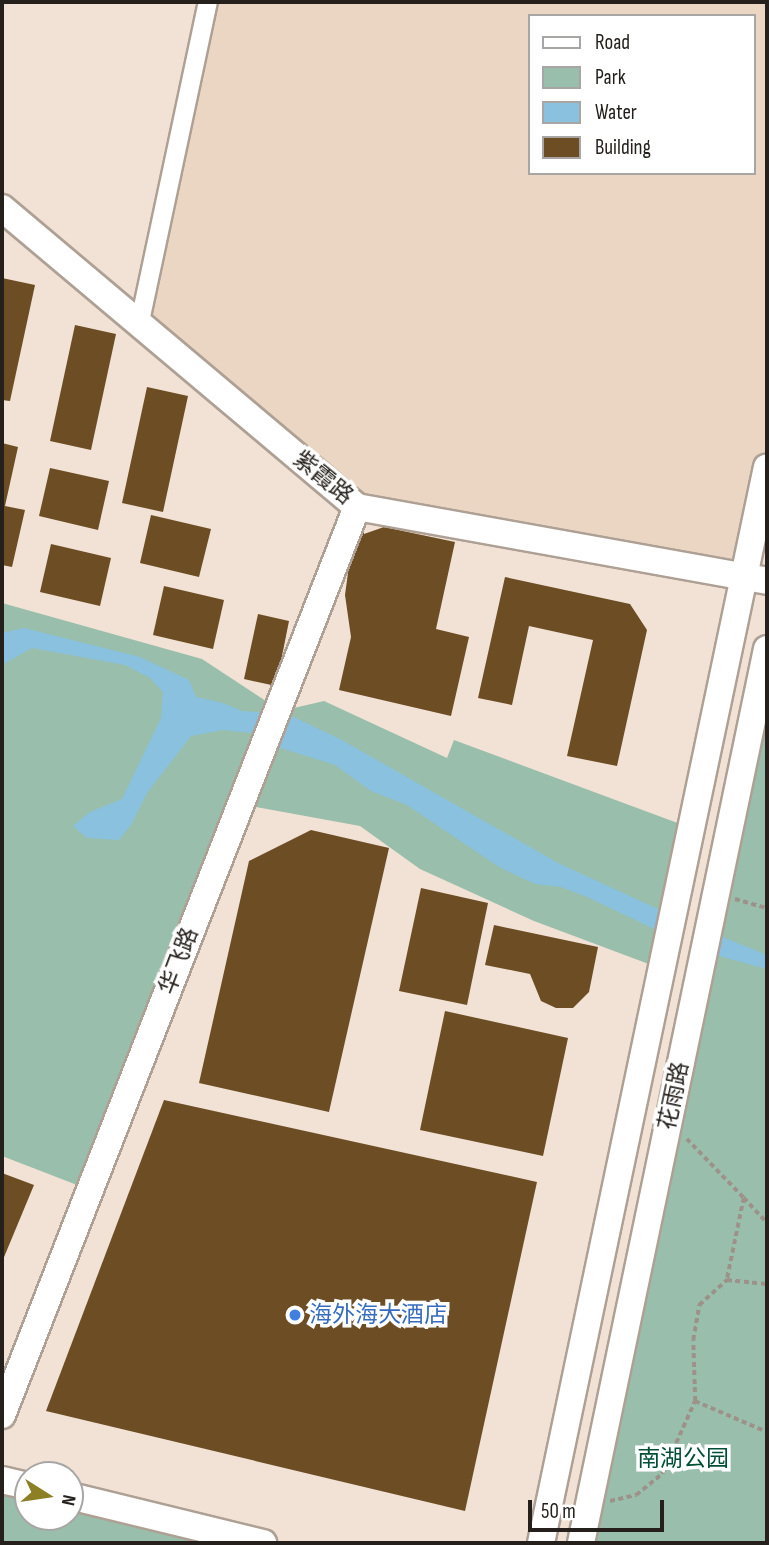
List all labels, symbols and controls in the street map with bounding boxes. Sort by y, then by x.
legend [528,14,755,175]
text: Road [595,30,630,55]
text: Park [595,65,626,90]
text: Water [595,100,637,125]
text: Building [595,135,651,160]
street label: 紫霞路 [288,446,358,510]
street label: 华飞路 [154,924,204,998]
street label: 花雨路 [653,1059,695,1133]
place label: 海外海大酒店 [309,1301,447,1329]
marker: 海外海大酒店 [287,1307,303,1323]
park label: 南湖公园 [637,1445,729,1473]
north arrow [14,1461,84,1531]
scale bar [531,1486,668,1530]
text: N [56,1493,80,1507]
text: 50 m [541,1499,576,1524]

